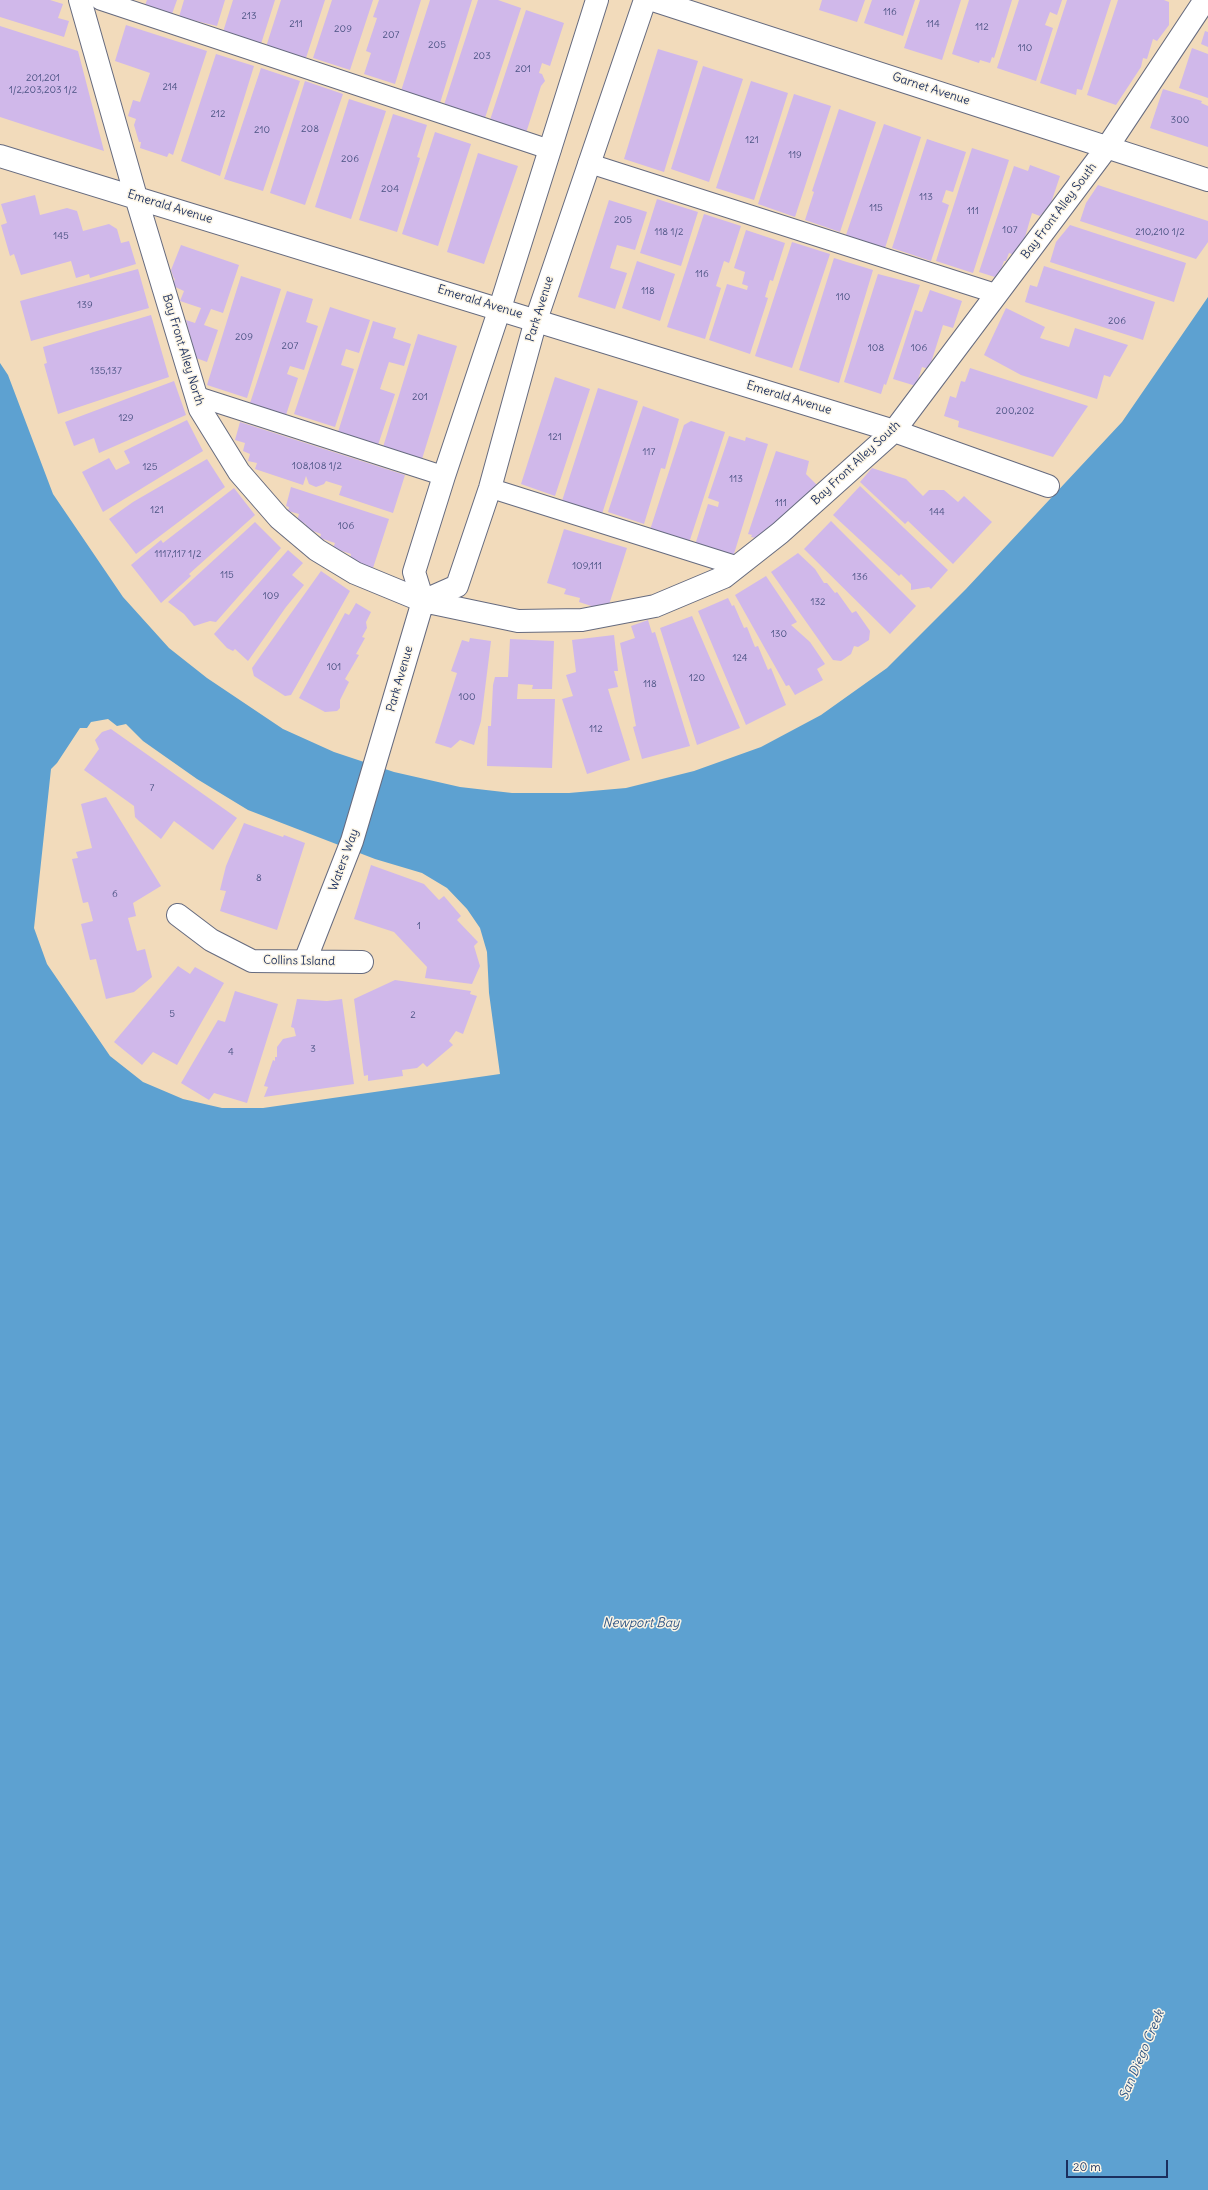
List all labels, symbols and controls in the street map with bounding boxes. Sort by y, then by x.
house number: 116 [883,6,897,18]
house number: 213 [241,10,257,22]
house number: 211 [289,18,303,30]
house number: 114 [926,18,940,30]
house number: 112 [975,21,989,33]
house number: 209 [334,23,352,35]
house number: 207 [383,29,399,41]
house number: 205 [428,39,446,51]
house number: 110 [1018,42,1032,54]
house number: 203 [473,50,491,62]
house number: 201 [515,63,531,75]
street label: Garnet Avenue [890,70,972,108]
house number: 201,201 1/2,203,203 1/2 [9,72,77,96]
house number: 214 [162,81,178,93]
house number: 212 [211,108,225,120]
house number: 300 [1171,114,1189,126]
house number: 208 [301,123,319,135]
house number: 210 [254,124,270,136]
house number: 121 [745,134,759,146]
house number: 119 [788,149,802,161]
house number: 206 [341,153,359,165]
street label: Bay Front Alley South [1018,160,1100,262]
house number: 204 [381,183,399,195]
street label: Emerald Avenue [126,187,214,227]
house number: 113 [919,191,933,203]
house number: 115 [869,202,883,214]
house number: 111 [967,205,979,217]
house number: 205 [614,214,632,226]
house number: 107 [1002,224,1018,236]
house number: 118 1/2 [654,226,684,238]
house number: 210,210 1/2 [1135,226,1185,238]
house number: 145 [53,230,69,242]
house number: 116 [695,268,709,280]
street label: Park Avenue [523,274,557,344]
street label: Emerald Avenue [436,282,524,322]
house number: 118 [641,285,655,297]
house number: 110 [836,291,850,303]
street label: Bay Front Alley North [159,292,207,408]
house number: 139 [77,299,93,311]
house number: 206 [1108,315,1126,327]
house number: 209 [235,331,253,343]
house number: 207 [282,340,298,352]
house number: 108 [868,342,884,354]
house number: 106 [911,342,927,354]
house number: 135,137 [90,365,122,377]
street label: Emerald Avenue [745,378,833,418]
house number: 201 [412,391,428,403]
house number: 200,202 [996,405,1034,417]
house number: 129 [118,412,134,424]
street label: Bay Front Alley South [808,418,904,508]
house number: 121 [548,431,562,443]
house number: 117 [643,446,655,458]
house number: 108,108 1/2 [292,460,342,472]
house number: 125 [142,461,158,473]
house number: 113 [729,473,743,485]
house number: 111 [775,497,787,509]
house number: 121 [150,504,164,516]
house number: 144 [929,506,945,518]
house number: 106 [338,520,354,532]
house number: 1117,117 1/2 [155,548,201,560]
house number: 109,111 [572,560,602,572]
house number: 115 [220,569,234,581]
house number: 136 [852,571,868,583]
house number: 109 [263,590,279,602]
house number: 132 [810,596,826,608]
house number: 130 [771,628,787,640]
street label: Park Avenue [384,644,416,714]
house number: 124 [732,652,748,664]
house number: 101 [327,661,341,673]
house number: 120 [689,672,705,684]
house number: 118 [643,678,657,690]
house number: 100 [458,691,476,703]
house number: 112 [589,723,603,735]
house number: 7 [150,782,154,794]
street label: Waters Way [326,827,362,893]
house number: 8 [256,872,262,884]
house number: 6 [112,888,118,900]
house number: 1 [417,920,421,932]
street label: Collins Island [263,953,335,969]
house number: 5 [169,1008,175,1020]
house number: 2 [410,1009,416,1021]
house number: 3 [310,1043,316,1055]
house number: 4 [228,1046,234,1058]
water label: Newport Bay [603,1615,679,1631]
water label: San Diego Creek [1116,2008,1168,2102]
scale bar [1068,2152,1170,2178]
text: 20 m [1073,2159,1101,2174]

